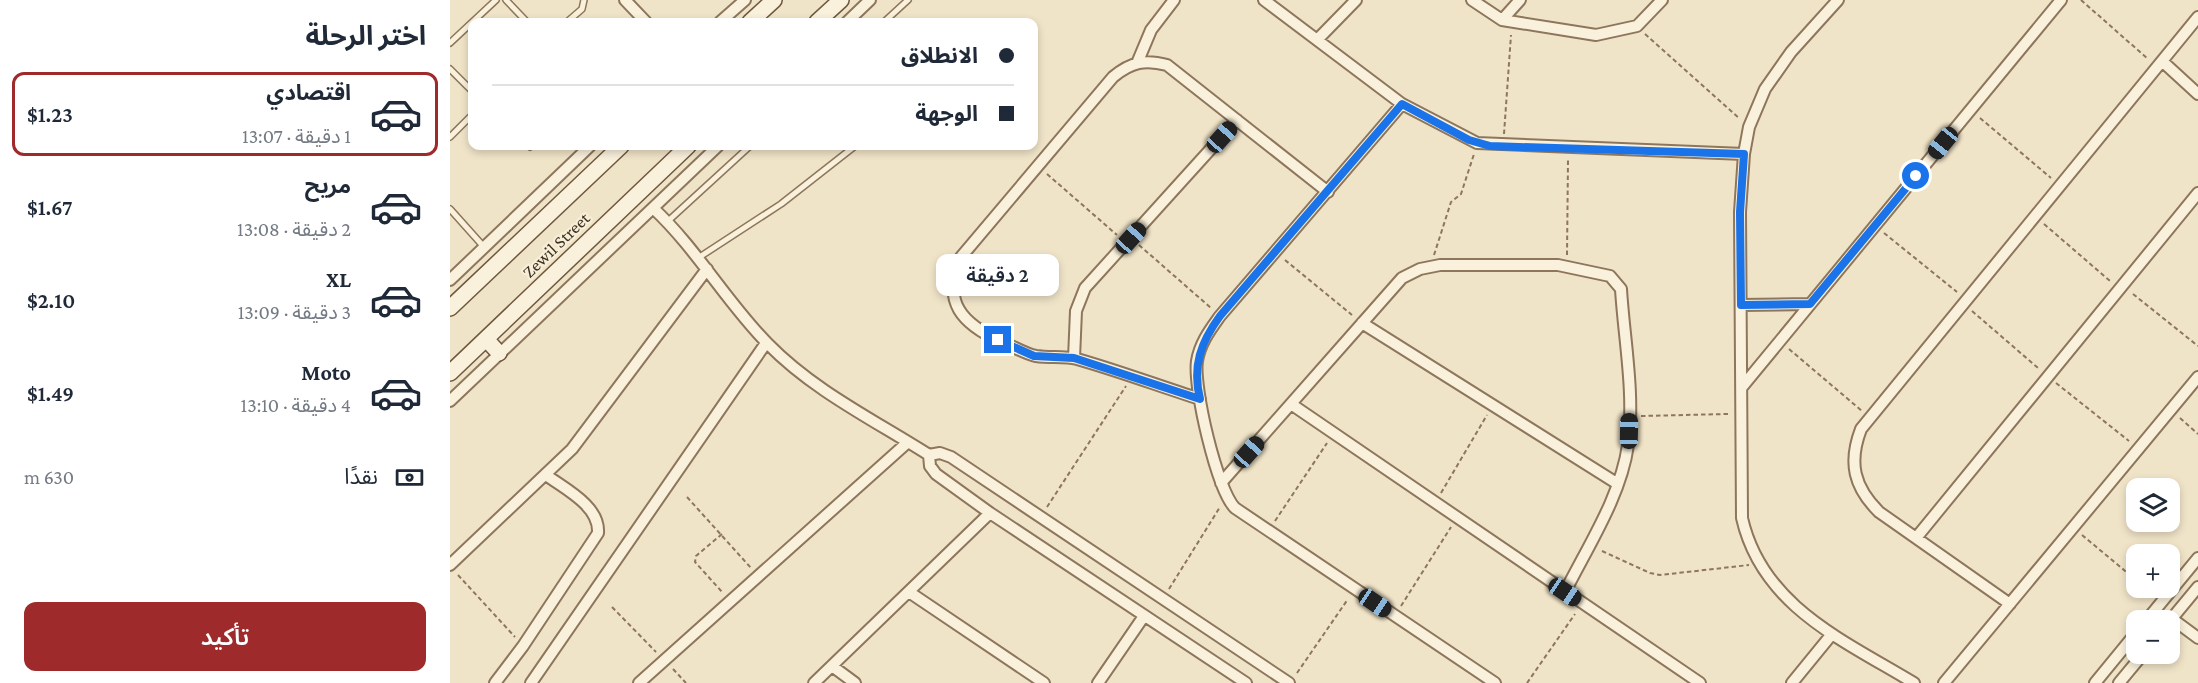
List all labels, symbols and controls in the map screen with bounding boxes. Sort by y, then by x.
text: اختر الرحلة [306,21,426,51]
text: الانطلاق [901,43,978,68]
text: اقتصادي [266,80,351,105]
icon: car [369,87,423,141]
text: الوجهة [915,101,978,126]
text: $1.23 [27,102,73,127]
car [1203,118,1241,156]
car [1925,123,1961,163]
text: 1 دقيقة · 13:07 [242,125,351,147]
route start [1902,162,1929,189]
text: مريح [305,173,351,198]
icon: car [369,180,423,234]
text: $1.67 [27,195,72,220]
street label: Zewil Street [518,207,594,282]
text: 2 دقيقة · 13:08 [237,218,351,240]
car [1112,219,1150,257]
callout: 2 دقيقة [936,253,1060,295]
text: 2 دقيقة [966,264,1029,286]
text: XL [326,267,351,292]
icon: car [369,273,423,327]
text: $2.10 [27,288,75,313]
text: 3 دقيقة · 13:09 [238,301,351,323]
route end [984,326,1011,353]
text: Moto [301,360,351,385]
icon: car [369,366,423,420]
text: $1.49 [27,381,74,406]
text: 4 دقيقة · 13:10 [241,394,351,416]
car [1620,413,1638,449]
car [1230,433,1268,471]
icon: cash [393,461,426,494]
text: نقدًا [344,464,378,489]
text: 630 m [24,466,74,488]
map controls [2126,478,2180,664]
button: layers [2126,478,2180,532]
button: + [2126,544,2180,598]
car [1545,574,1585,610]
car [1355,585,1395,621]
button: تأكيد [24,602,426,671]
button: − [2126,610,2180,664]

